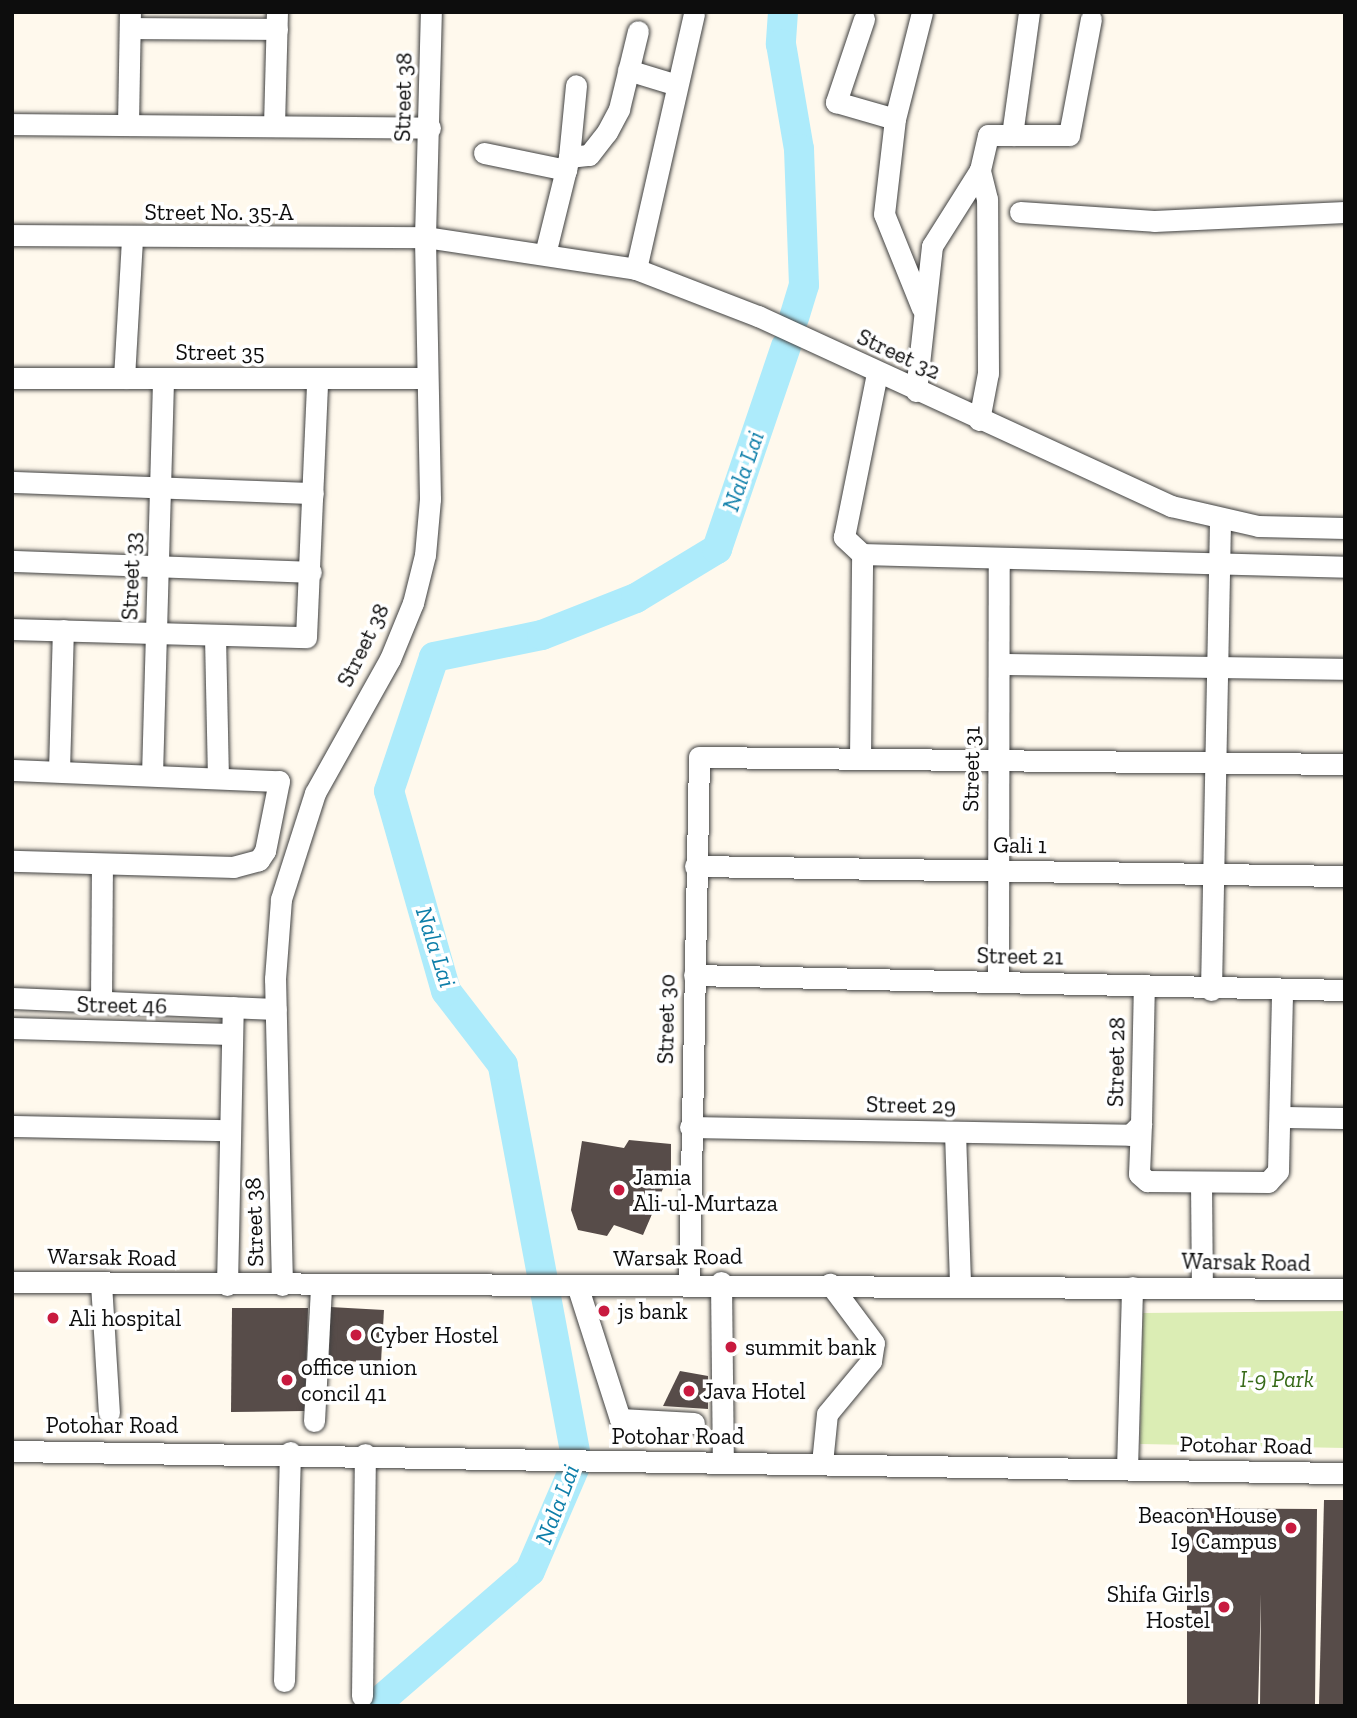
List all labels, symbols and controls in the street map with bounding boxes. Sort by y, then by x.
street label: Street 38 [388,52,418,142]
street label: Street No. 35-A [145,198,293,226]
street label: Street 32 [853,323,945,385]
street label: Street 35 [176,338,264,366]
water label: Nala Lai [716,427,770,515]
street label: Street 33 [116,531,146,621]
street label: Street 38 [331,599,395,691]
street label: Street 31 [956,726,986,812]
street label: Gali 1 [993,831,1047,859]
water label: Nala Lai [409,903,463,991]
street label: Street 21 [977,941,1063,971]
street label: Street 30 [651,974,681,1064]
street label: Street 46 [77,990,167,1020]
street label: Street 28 [1101,1017,1131,1107]
street label: Street 29 [866,1090,956,1120]
place label: Jamia Ali-ul-Murtaza [633,1163,778,1217]
street label: Street 38 [239,1177,269,1267]
marker: Jamia Ali-ul-Murtaza [611,1182,627,1198]
street label: Warsak Road [47,1242,177,1272]
street label: Warsak Road [613,1242,743,1272]
street label: Warsak Road [1181,1247,1311,1277]
place label: js bank [618,1297,688,1325]
marker: js bank [596,1303,612,1319]
place label: Ali hospital [69,1304,181,1332]
marker: Ali hospital [43,1308,63,1328]
place label: Cyber Hostel [370,1321,499,1349]
marker: Cyber Hostel [348,1327,364,1343]
place label: summit bank [745,1333,876,1361]
marker: summit bank [723,1339,739,1355]
place label: office union concil 41 [301,1353,417,1407]
park label: I-9 Park [1240,1365,1314,1393]
marker: office union concil 41 [279,1372,295,1388]
place label: Java Hotel [703,1377,806,1405]
marker: Java Hotel [681,1383,697,1399]
street label: Potohar Road [45,1411,179,1439]
street label: Potohar Road [611,1422,745,1450]
street label: Potohar Road [1179,1430,1313,1460]
water label: Nala Lai [529,1460,585,1548]
place label: Beacon House I9 Campus [1138,1501,1277,1555]
marker: Beacon House I9 Campus [1283,1520,1299,1536]
place label: Shifa Girls Hostel [1107,1580,1210,1634]
marker: Shifa Girls Hostel [1216,1599,1232,1615]

